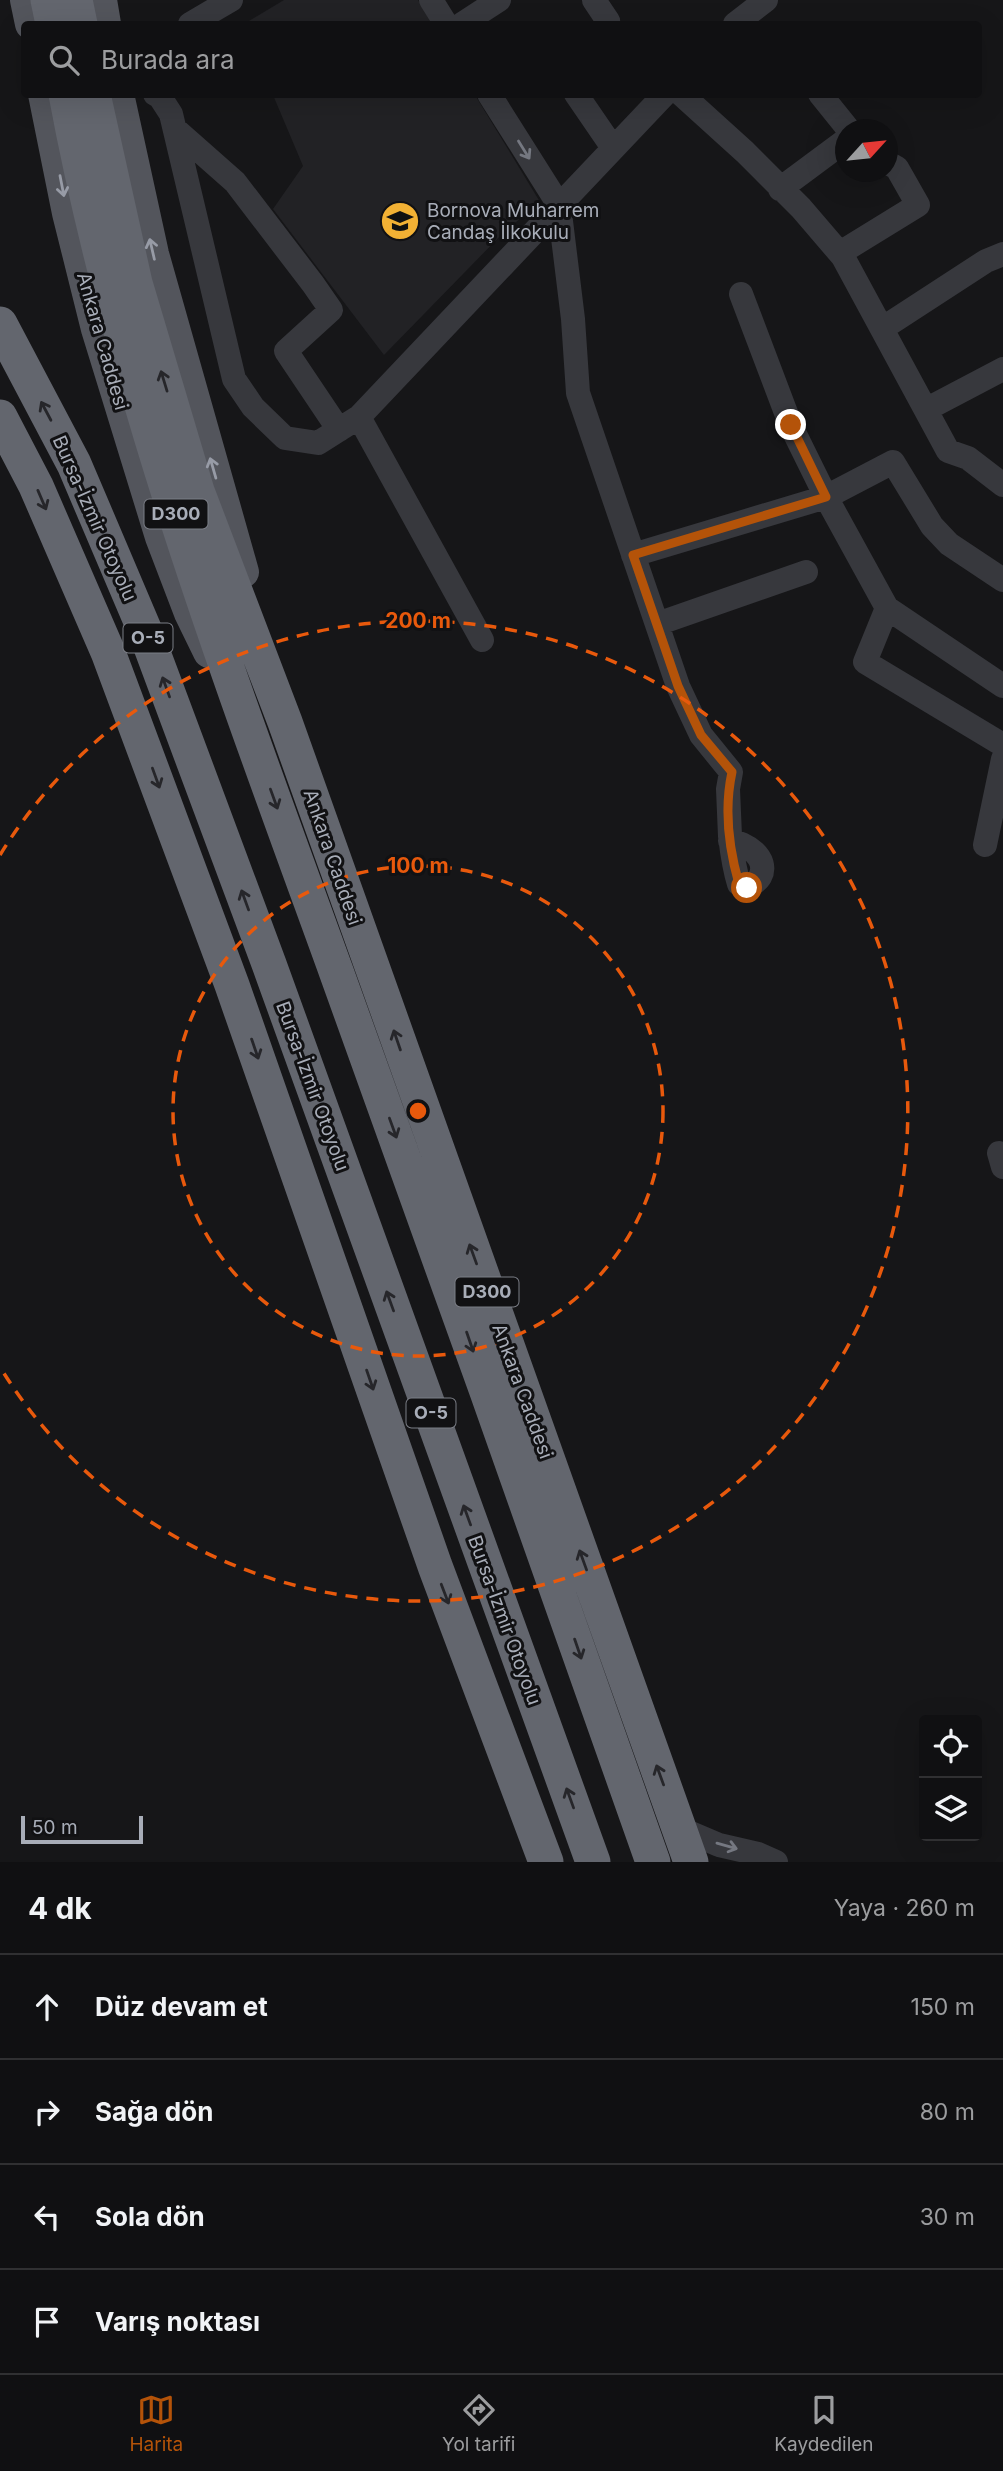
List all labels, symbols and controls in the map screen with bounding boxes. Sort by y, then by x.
search box [21,21,982,98]
icon: search [45,41,83,79]
text: Burada ara [101,44,235,75]
north arrow [835,119,898,182]
one-way arrow [516,140,531,159]
one-way arrow [56,174,70,196]
place label: Bornova Muharrem Candaş İlkokulu [427,199,599,244]
school or university icon: Bornova Muharrem Candaş İlkokulu [379,200,421,242]
one-way arrow [145,238,158,260]
street label: Ankara Caddesi [72,270,133,413]
one-way arrow [157,370,170,392]
one-way arrow [39,401,52,422]
route end [775,409,806,440]
street label: Bursa-İzmir Otoyolu [48,432,141,605]
one-way arrow [206,457,219,479]
one-way arrow [36,488,49,510]
road number: D300 [144,500,208,528]
text: 200 m [385,608,451,633]
road number: O-5 [124,624,172,652]
one-way arrow [159,676,171,698]
one-way arrow [150,767,163,789]
street label: Ankara Caddesi [299,786,367,928]
one-way arrow [269,787,281,809]
text: 100 m [387,853,449,878]
route start [731,872,762,903]
one-way arrow [238,890,250,912]
street label: Bursa-İzmir Otoyolu [271,998,354,1174]
one-way arrow [390,1029,402,1051]
one-way arrow [249,1038,262,1060]
centre of rings [406,1099,430,1123]
one-way arrow [388,1116,400,1138]
one-way arrow [466,1244,479,1265]
road number: D300 [456,1278,518,1307]
one-way arrow [383,1290,395,1312]
street label: Ankara Caddesi [487,1320,558,1462]
one-way arrow [465,1331,477,1353]
one-way arrow [365,1368,377,1390]
road number: O-5 [406,1398,456,1428]
one-way arrow [460,1504,473,1526]
street label: Bursa-İzmir Otoyolu [463,1532,546,1708]
one-way arrow [576,1550,588,1572]
one-way arrow [440,1583,452,1605]
one-way arrow [573,1638,585,1660]
map controls [919,1715,982,1841]
button: locate [919,1715,982,1778]
one-way arrow [653,1764,665,1786]
button: layers [919,1778,982,1841]
one-way arrow [562,1787,575,1809]
scale bar [21,1813,144,1845]
text: 50 m [32,1816,78,1839]
one-way arrow [716,1841,738,1854]
text: 4 dk [28,1890,92,1926]
text: Yaya · 260 m [834,1894,975,1922]
icon: ahead [28,1988,66,2026]
text: Düz devam et [95,1991,268,2022]
text: 150 m [911,1993,975,2021]
icon: right [28,2093,66,2131]
text: Sağa dön [95,2096,213,2127]
text: 80 m [920,2098,975,2126]
icon: left [28,2198,66,2236]
text: Sola dön [95,2201,205,2232]
text: 30 m [920,2203,975,2231]
icon: arrive [28,2303,66,2341]
text: Varış noktası [95,2306,260,2337]
tab: Harita [129,2391,183,2456]
tab: Yol tarifi [442,2391,515,2456]
tab: Kaydedilen [774,2391,874,2456]

